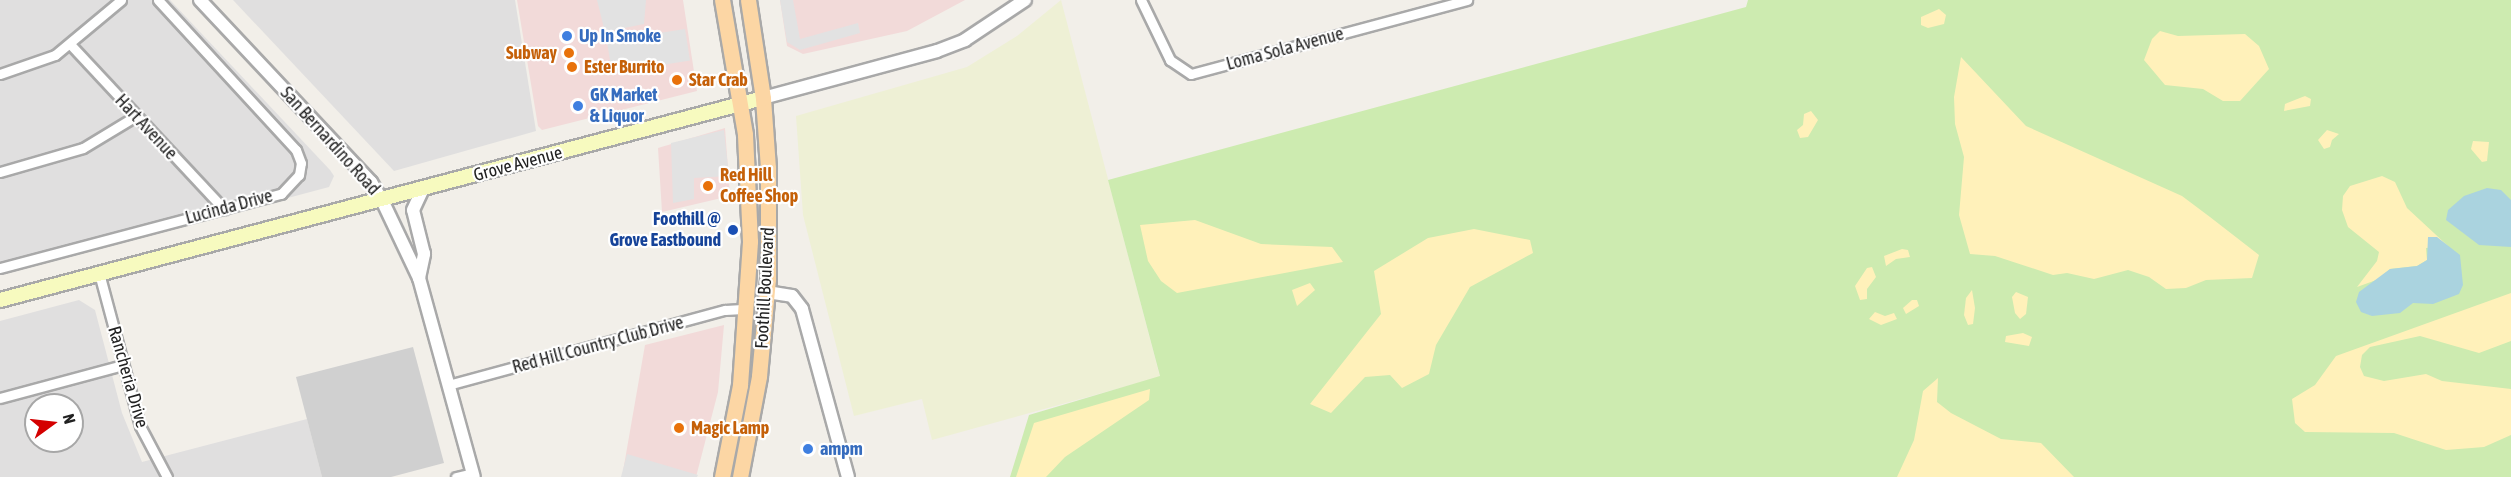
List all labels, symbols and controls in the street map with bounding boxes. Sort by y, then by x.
street label: Loma Sola Avenue [1224,23,1346,75]
place label: Up In Smoke [579,25,661,47]
marker: Up In Smoke [560,29,574,43]
place label: Subway [506,42,557,64]
marker: Subway [562,46,576,60]
place label: Ester Burrito [584,56,664,78]
marker: Ester Burrito [565,60,579,74]
place label: Star Crab [689,69,748,91]
marker: Star Crab [670,73,684,87]
street label: San Bernardino Road [276,82,384,200]
place label: GK Market & Liquor [590,85,657,128]
street label: Hart Avenue [110,90,182,164]
marker: GK Market & Liquor [571,99,585,113]
street label: Grove Avenue [471,142,565,186]
place label: Red Hill Coffee Shop [720,165,798,207]
marker: Red Hill Coffee Shop [701,179,715,193]
street label: Lucinda Drive [183,185,275,229]
place label: Foothill @ Grove Eastbound [609,209,721,252]
marker: Foothill @ Grove Eastbound [726,223,740,237]
street label: Foothill Boulevard [751,227,779,349]
street label: Red Hill Country Club Drive [510,312,686,378]
street label: Rancheria Drive [103,324,153,430]
north arrow [24,393,84,453]
text: N [60,412,79,426]
place label: Magic Lamp [691,417,769,439]
marker: Magic Lamp [672,421,686,435]
place label: ampm [820,438,863,460]
marker: ampm [801,442,815,456]

